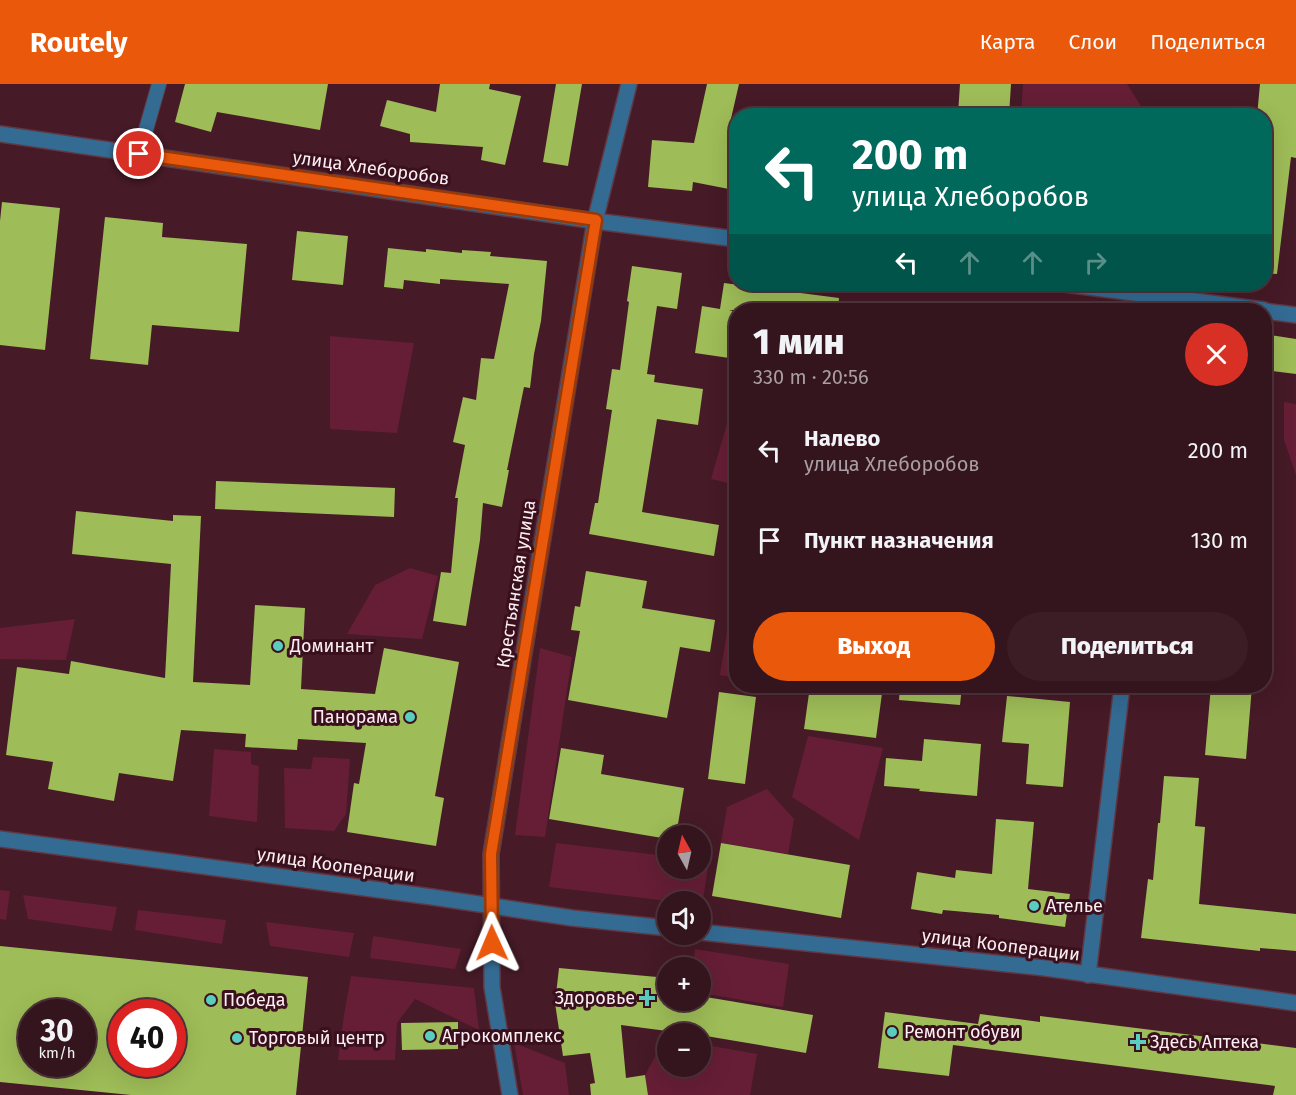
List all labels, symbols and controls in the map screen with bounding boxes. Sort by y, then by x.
text: Routely [30,26,128,59]
text: Карта [980,29,1036,55]
text: Слои [1069,29,1117,55]
text: Поделиться [1150,29,1266,55]
pin [113,128,164,179]
text: 200 m [852,130,968,180]
icon: left [753,132,831,210]
icon: arrive [122,137,155,170]
street label: улица Хлеборобов [291,146,451,190]
text: улица Хлеборобов [852,181,1089,213]
icon: left [890,246,923,279]
icon: ahead [953,246,986,279]
icon: ahead [1016,246,1049,279]
icon: right [1079,246,1112,279]
text: 1 мин [753,320,845,364]
button: close [1185,323,1248,386]
text: 330 m · 20:56 [753,365,869,389]
text: Налево [804,425,880,452]
icon: left [753,434,786,467]
text: 200 m [1188,437,1248,464]
text: улица Хлеборобов [804,452,980,476]
street label: Крестьянская улица [492,498,540,670]
icon: arrive [753,524,786,557]
text: Пункт назначения [804,527,994,554]
text: 130 m [1191,527,1248,554]
button: Выход [753,612,995,681]
button: Поделиться [1007,612,1248,681]
place label: Доминант [289,635,375,657]
marker: Доминант [271,639,285,653]
place label: Панорама [313,706,398,728]
marker: Панорама [403,710,417,724]
north arrow [657,825,711,879]
map controls [657,825,711,1077]
street label: улица Кооперации [256,843,416,887]
button: sound [657,891,711,945]
place label: Ателье [1046,895,1103,917]
marker: Ателье [1027,899,1041,913]
position arrow [460,911,524,975]
street label: улица Кооперации [921,924,1081,966]
button: + [657,957,711,1011]
place label: Здоровье [555,987,635,1009]
place label: Победа [223,989,286,1011]
marker: Здоровье [640,991,654,1005]
marker: Победа [204,993,218,1007]
speed limit sign: 40 [108,999,186,1077]
text: 30 [40,1013,74,1049]
place label: Ремонт обуви [904,1021,1021,1043]
button: − [657,1023,711,1077]
place label: Агрокомплекс [442,1025,562,1047]
marker: Ремонт обуви [885,1025,899,1039]
place label: Торговый центр [249,1027,385,1049]
marker: Агрокомплекс [423,1029,437,1043]
marker: Торговый центр [230,1031,244,1045]
place label: Здесь Аптека [1150,1031,1259,1053]
marker: Здесь Аптека [1131,1035,1145,1049]
text: km/h [38,1044,76,1062]

